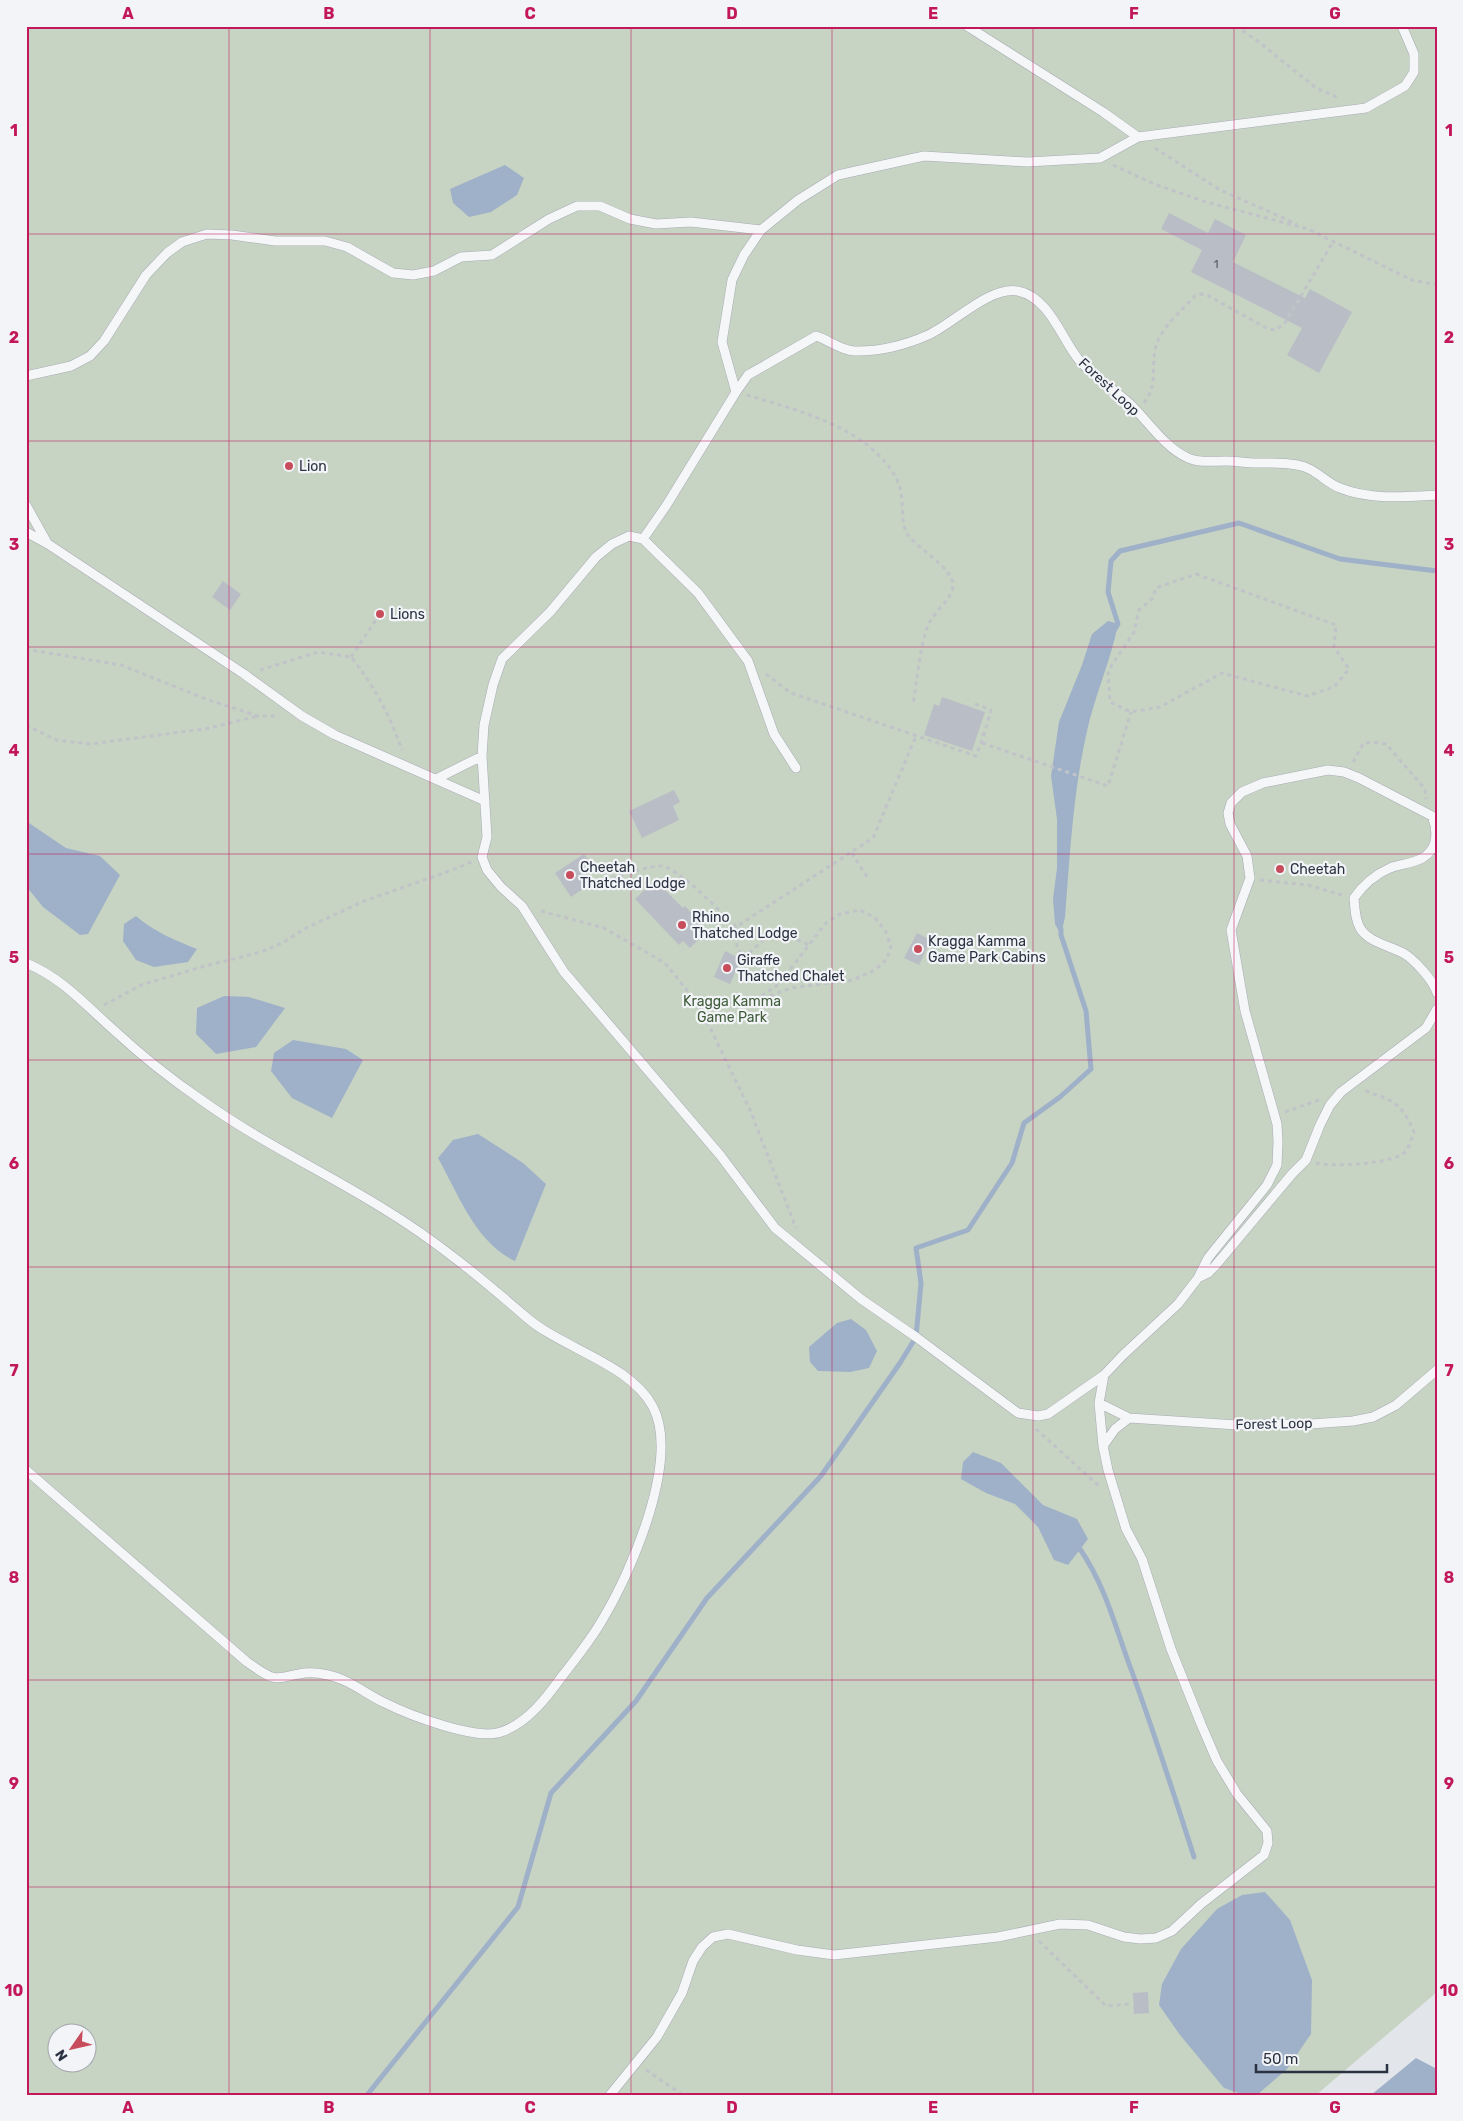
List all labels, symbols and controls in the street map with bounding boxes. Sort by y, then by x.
text: A [122,4,134,23]
text: B [323,4,335,23]
text: C [524,4,536,23]
text: D [726,4,738,23]
text: E [928,4,938,23]
text: F [1129,4,1139,23]
text: G [1329,4,1341,23]
text: 1 [10,121,18,140]
text: 1 [1445,121,1453,140]
house number: 1 [1214,258,1218,271]
text: 2 [9,328,19,347]
text: 2 [1444,328,1454,347]
street label: Forest Loop [1075,354,1143,420]
place label: Lion [299,458,327,475]
marker: Lion [283,460,295,472]
text: 3 [9,535,19,554]
text: 3 [1444,535,1454,554]
place label: Lions [390,606,425,623]
marker: Lions [374,608,386,620]
text: 4 [9,741,20,760]
text: 4 [1444,741,1455,760]
place label: Cheetah Thatched Lodge [580,859,686,892]
place label: Cheetah [1290,861,1345,878]
marker: Cheetah [1274,863,1286,875]
marker: Cheetah Thatched Lodge [564,869,576,881]
place label: Rhino Thatched Lodge [692,909,798,942]
marker: Rhino Thatched Lodge [676,919,688,931]
place label: Kragga Kamma Game Park Cabins [928,933,1046,966]
marker: Kragga Kamma Game Park Cabins [912,943,924,955]
text: 5 [9,948,19,967]
text: 5 [1444,948,1454,967]
place label: Giraffe Thatched Chalet [737,952,845,985]
marker: Giraffe Thatched Chalet [721,962,733,974]
park label: Kragga Kamma Game Park [683,993,781,1026]
text: 6 [9,1154,19,1173]
text: 6 [1444,1154,1454,1173]
text: 7 [9,1361,19,1380]
text: 7 [1444,1361,1454,1380]
street label: Forest Loop [1235,1415,1313,1433]
text: 8 [9,1568,20,1587]
text: 8 [1444,1568,1455,1587]
text: 9 [9,1774,19,1793]
text: 9 [1444,1774,1454,1793]
text: 10 [5,1981,24,2000]
text: 10 [1440,1981,1459,2000]
north arrow [48,2024,98,2074]
scale bar [1256,2041,1387,2073]
text: N [52,2046,72,2064]
text: 50 m [1263,2050,1298,2068]
text: A [122,2098,134,2117]
text: B [323,2098,335,2117]
text: C [524,2098,536,2117]
text: D [726,2098,738,2117]
text: E [928,2098,938,2117]
text: F [1129,2098,1139,2117]
text: G [1329,2098,1341,2117]

